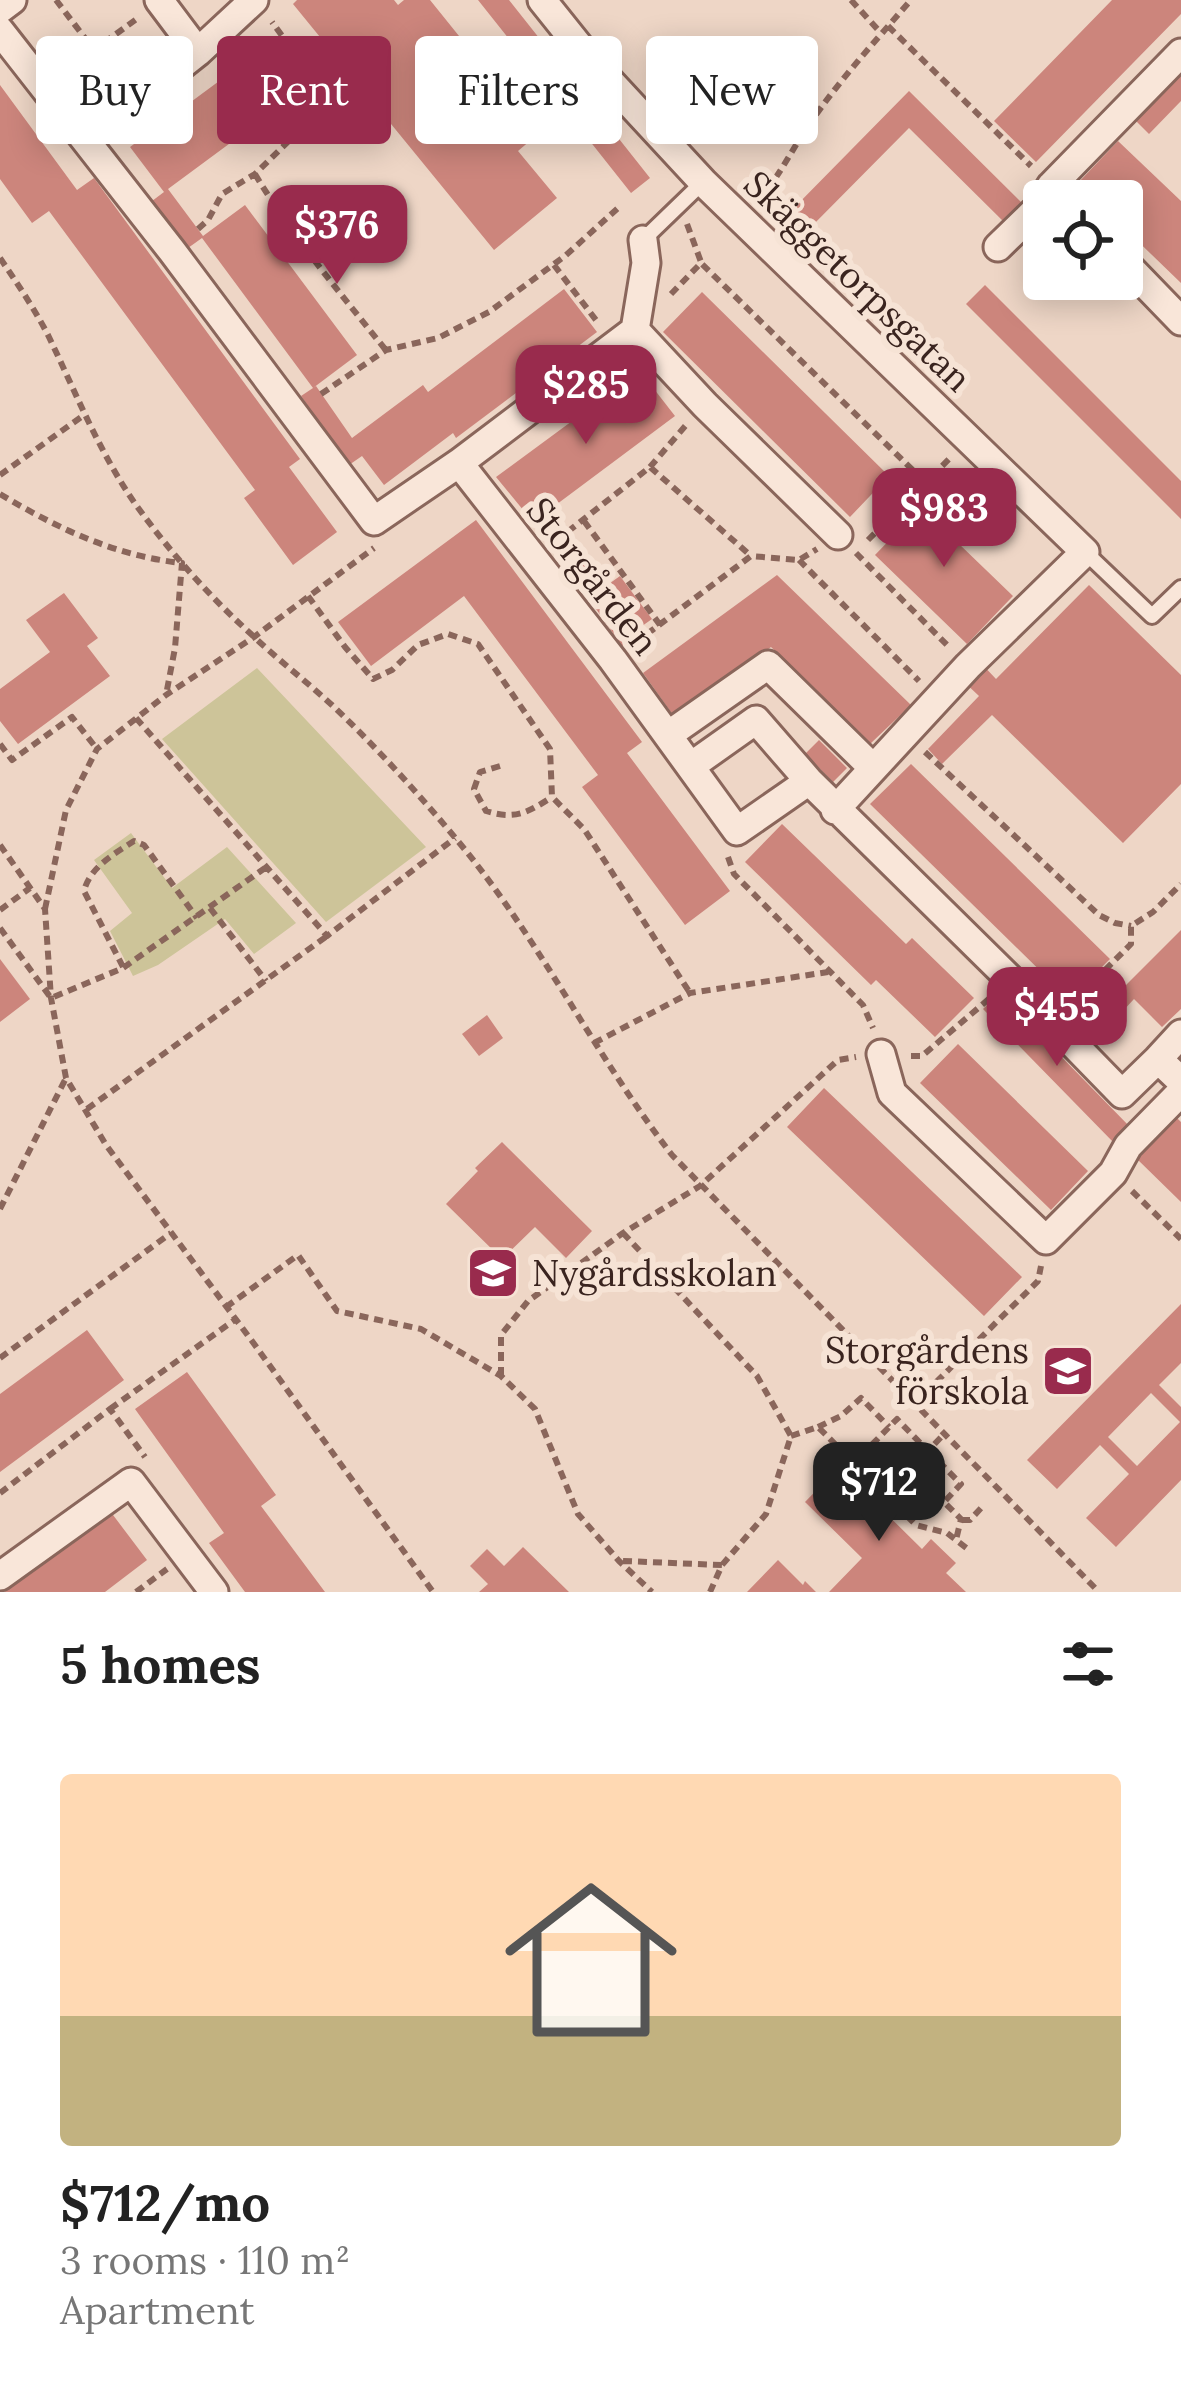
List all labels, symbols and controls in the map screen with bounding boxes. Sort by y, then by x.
chip: Buy [36,36,193,144]
chip: Rent [217,36,391,144]
chip: Filters [415,36,622,144]
chip: New [646,36,818,144]
street label: Skäggetorpsgatan [735,161,981,401]
map controls [1023,180,1143,300]
button: locate [1023,180,1143,300]
pin: $376 [266,185,408,287]
text: $376 [294,199,380,249]
pin: $285 [515,345,657,447]
text: $285 [542,359,630,409]
pin: $983 [873,468,1015,570]
text: $983 [899,482,989,532]
street label: Storgården [517,488,669,664]
pin: $455 [986,967,1128,1069]
text: $455 [1014,981,1100,1031]
school or university icon: Nygårdsskolan [465,1245,521,1301]
place label: Nygårdsskolan [532,1250,777,1296]
place label: Storgårdens förskola [825,1327,1029,1414]
school or university icon: Storgårdens förskola [1040,1343,1096,1399]
pin: $712 [808,1442,950,1544]
text: $712 [840,1456,918,1506]
icon: filters [1055,1631,1121,1697]
text: 5 homes [60,1632,261,1697]
icon: home [483,1852,699,2068]
text: $712/mo [60,2170,270,2235]
text: 3 rooms · 110 m² [60,2235,350,2285]
text: Apartment [60,2285,255,2335]

